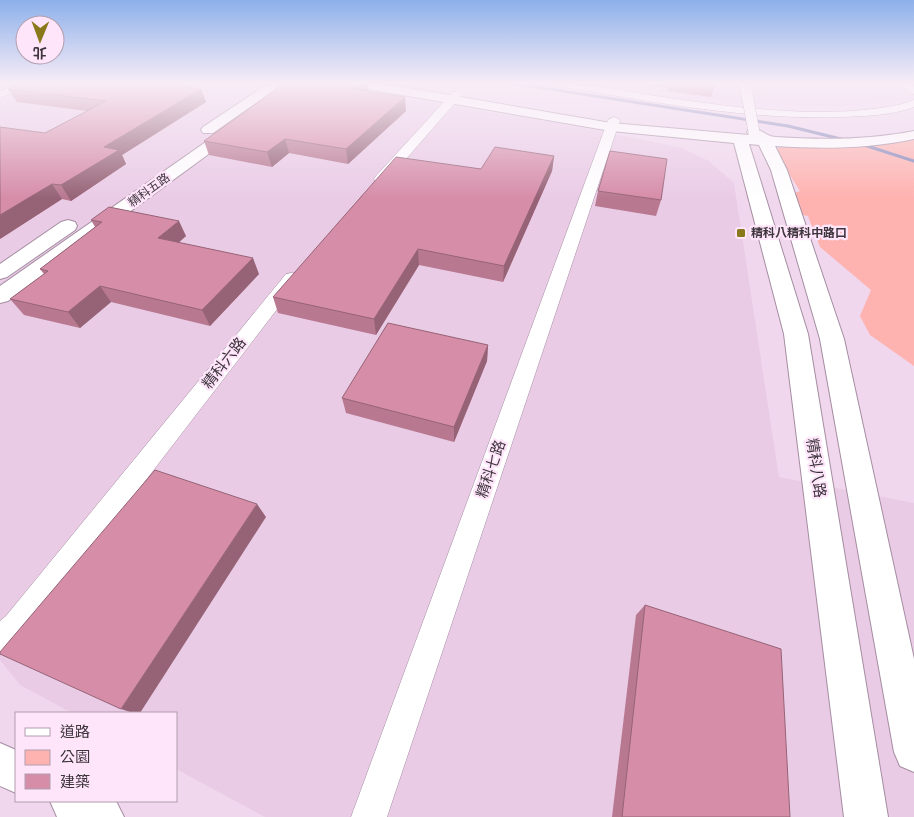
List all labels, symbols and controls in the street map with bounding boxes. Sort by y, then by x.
north arrow [15,15,65,65]
text: 北 [33,43,47,62]
street label: 精科五路 [125,169,173,211]
place label: 精科八精科中路口 [751,225,847,241]
marker: 精科八精科中路口 [735,227,747,239]
street label: 精科六路 [198,333,250,393]
street label: 精科七路 [472,437,510,501]
street label: 精科八路 [802,437,830,499]
legend [15,712,178,802]
text: 道路 [60,722,90,742]
text: 公園 [60,747,90,767]
text: 建築 [60,772,90,792]

